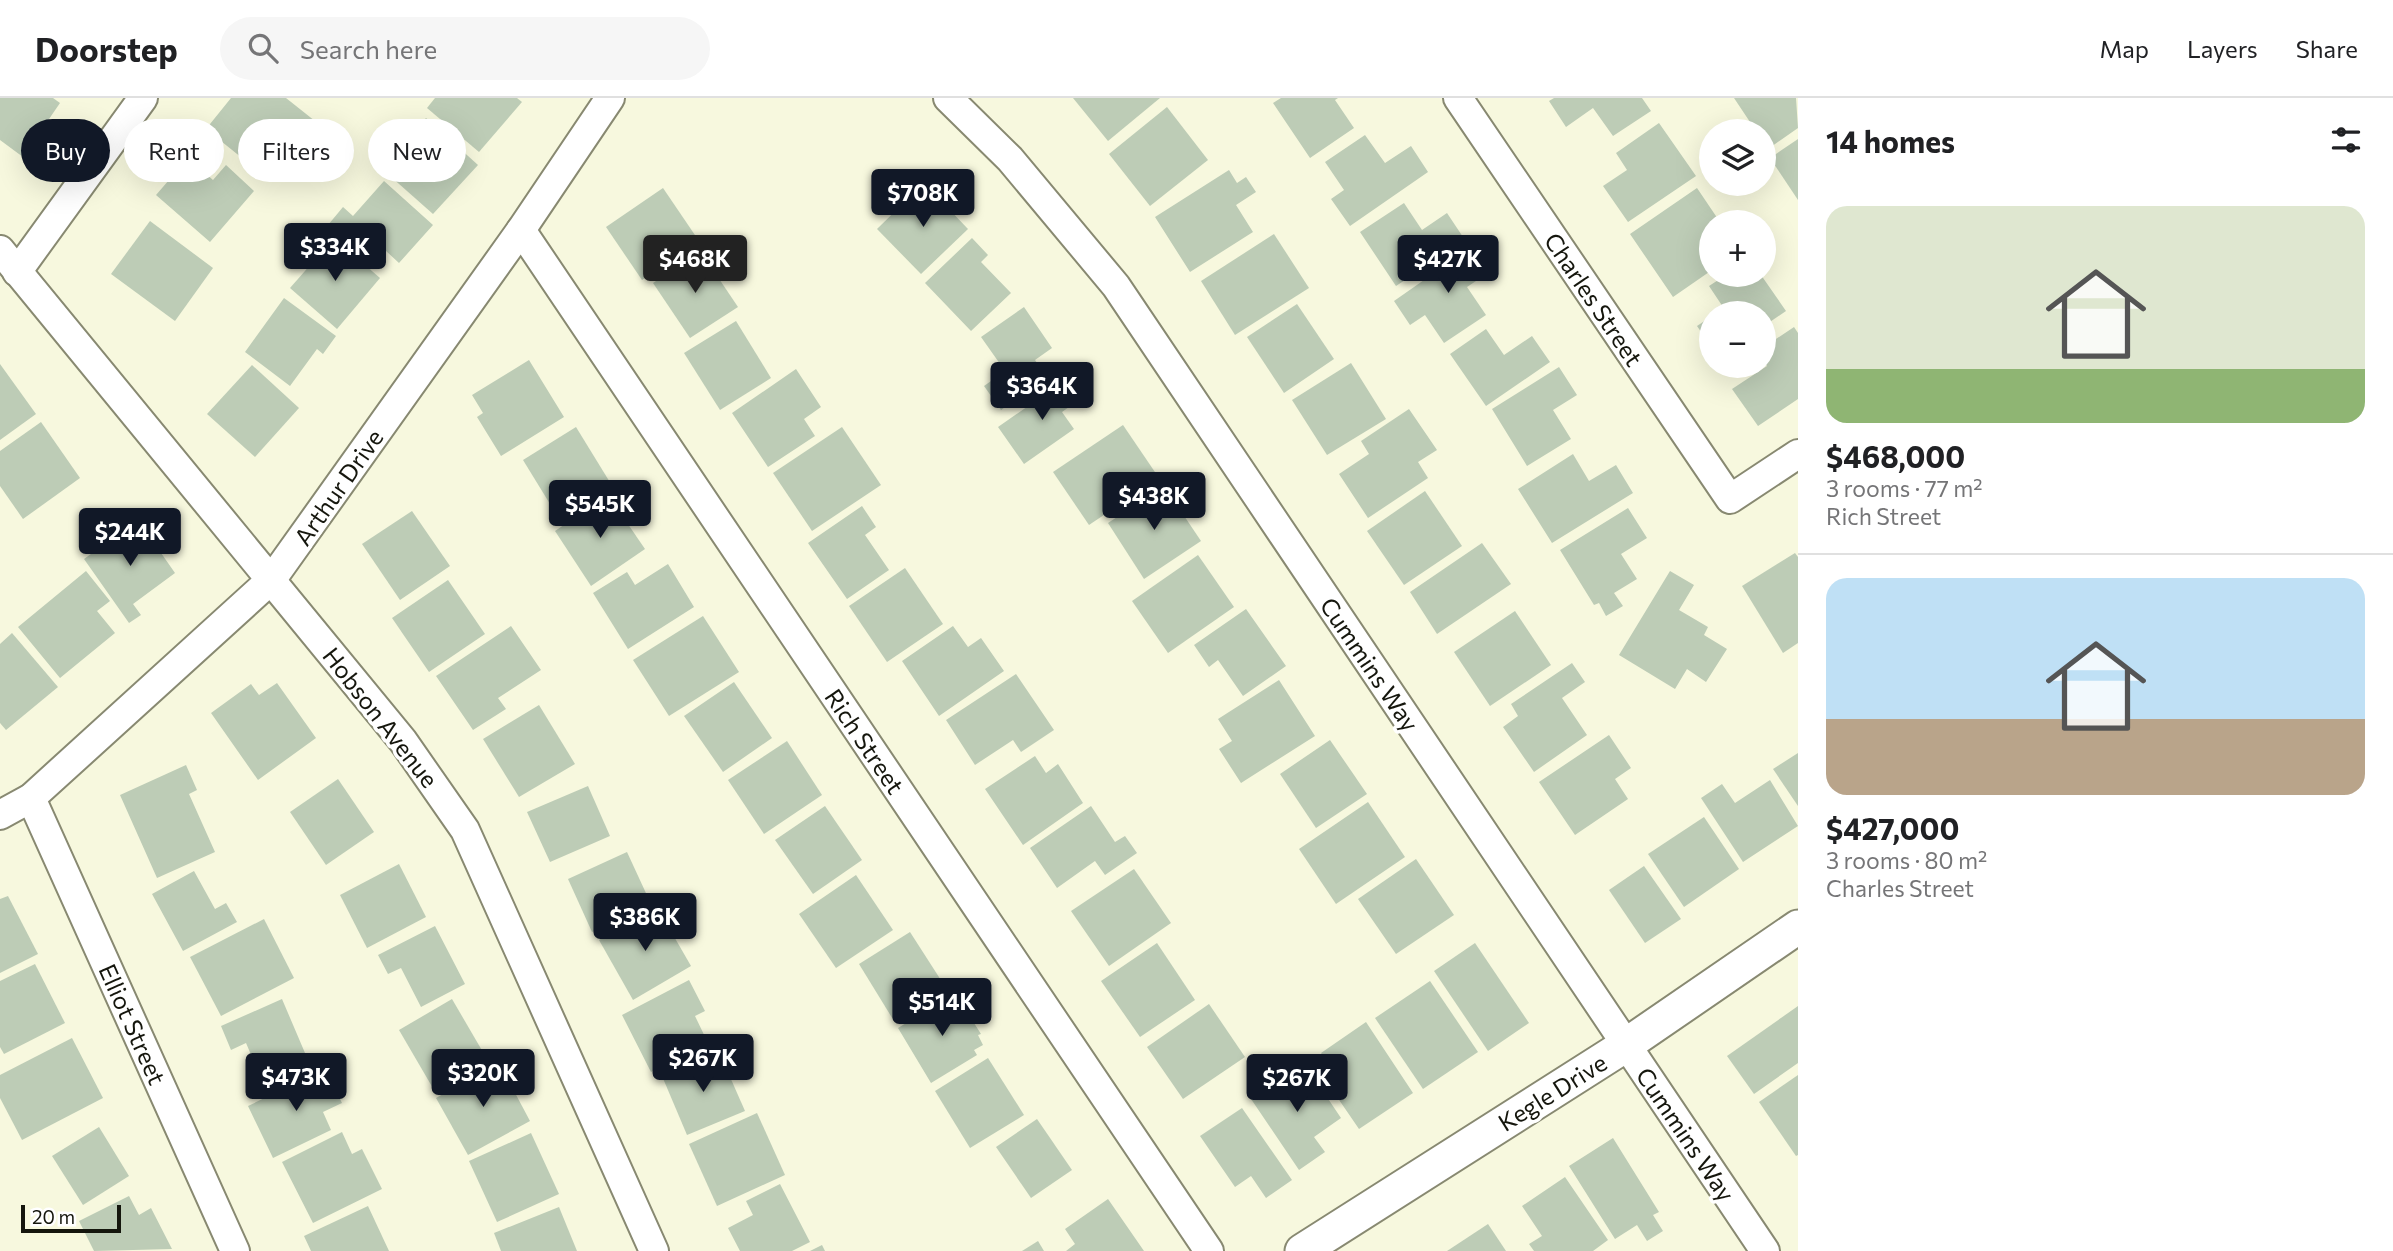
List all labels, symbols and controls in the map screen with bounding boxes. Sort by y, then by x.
search box [220,17,710,80]
text: Doorstep [35,28,178,69]
icon: search [244,29,282,67]
text: Search here [300,33,437,64]
text: Map [2100,34,2149,63]
text: Layers [2187,34,2258,63]
text: Share [2296,34,2358,63]
chip: Buy [21,119,110,182]
chip: Rent [124,119,224,182]
chip: Filters [238,119,354,182]
chip: New [368,119,466,182]
map controls [1699,119,1776,378]
button: layers [1699,119,1776,196]
icon: filters [2327,121,2365,159]
text: 14 homes [1826,122,1955,159]
pin: $708K [874,170,972,229]
text: $708K [887,178,959,206]
button: + [1699,210,1776,287]
pin: $334K [286,223,384,283]
street label: Charles Street [1539,227,1649,371]
text: $334K [300,232,370,260]
pin: $468K [646,236,744,295]
pin: $427K [1399,236,1497,295]
text: $468K [659,244,731,272]
text: $427K [1414,244,1482,272]
icon: home [2033,251,2159,377]
button: − [1699,301,1776,378]
pin: $364K [993,362,1091,422]
text: $364K [1007,371,1077,399]
street label: Arthur Drive [287,423,389,551]
text: $468,000 [1826,437,1965,474]
pin: $438K [1105,472,1203,532]
text: 3 rooms · 77 m² [1826,474,1983,502]
pin: $545K [551,480,649,540]
text: $438K [1118,481,1190,509]
text: $545K [565,489,635,517]
text: Rich Street [1826,502,1941,530]
pin: $244K [81,508,179,568]
text: $244K [95,517,165,545]
street label: Cummins Way [1315,592,1425,736]
icon: home [2033,623,2159,749]
street label: Hobson Avenue [317,641,445,793]
street label: Rich Street [819,683,911,799]
text: $427,000 [1826,809,1959,846]
text: 3 rooms · 80 m² [1826,846,1987,874]
text: Charles Street [1826,874,1974,902]
pin: $386K [596,894,694,953]
text: $386K [609,902,681,930]
street label: Elliot Street [94,959,173,1089]
pin: $514K [893,978,991,1038]
text: $514K [908,987,976,1015]
pin: $267K [654,1034,752,1094]
text: $267K [669,1043,737,1071]
street label: Kegle Drive [1492,1047,1612,1137]
pin: $320K [434,1049,532,1109]
pin: $473K [247,1054,345,1113]
pin: $267K [1248,1054,1346,1114]
text: $320K [448,1058,518,1086]
text: $473K [262,1062,330,1090]
street label: Cummins Way [1631,1062,1741,1206]
text: $267K [1263,1063,1331,1091]
scale bar [21,1202,121,1234]
text: 20 m [32,1205,75,1228]

